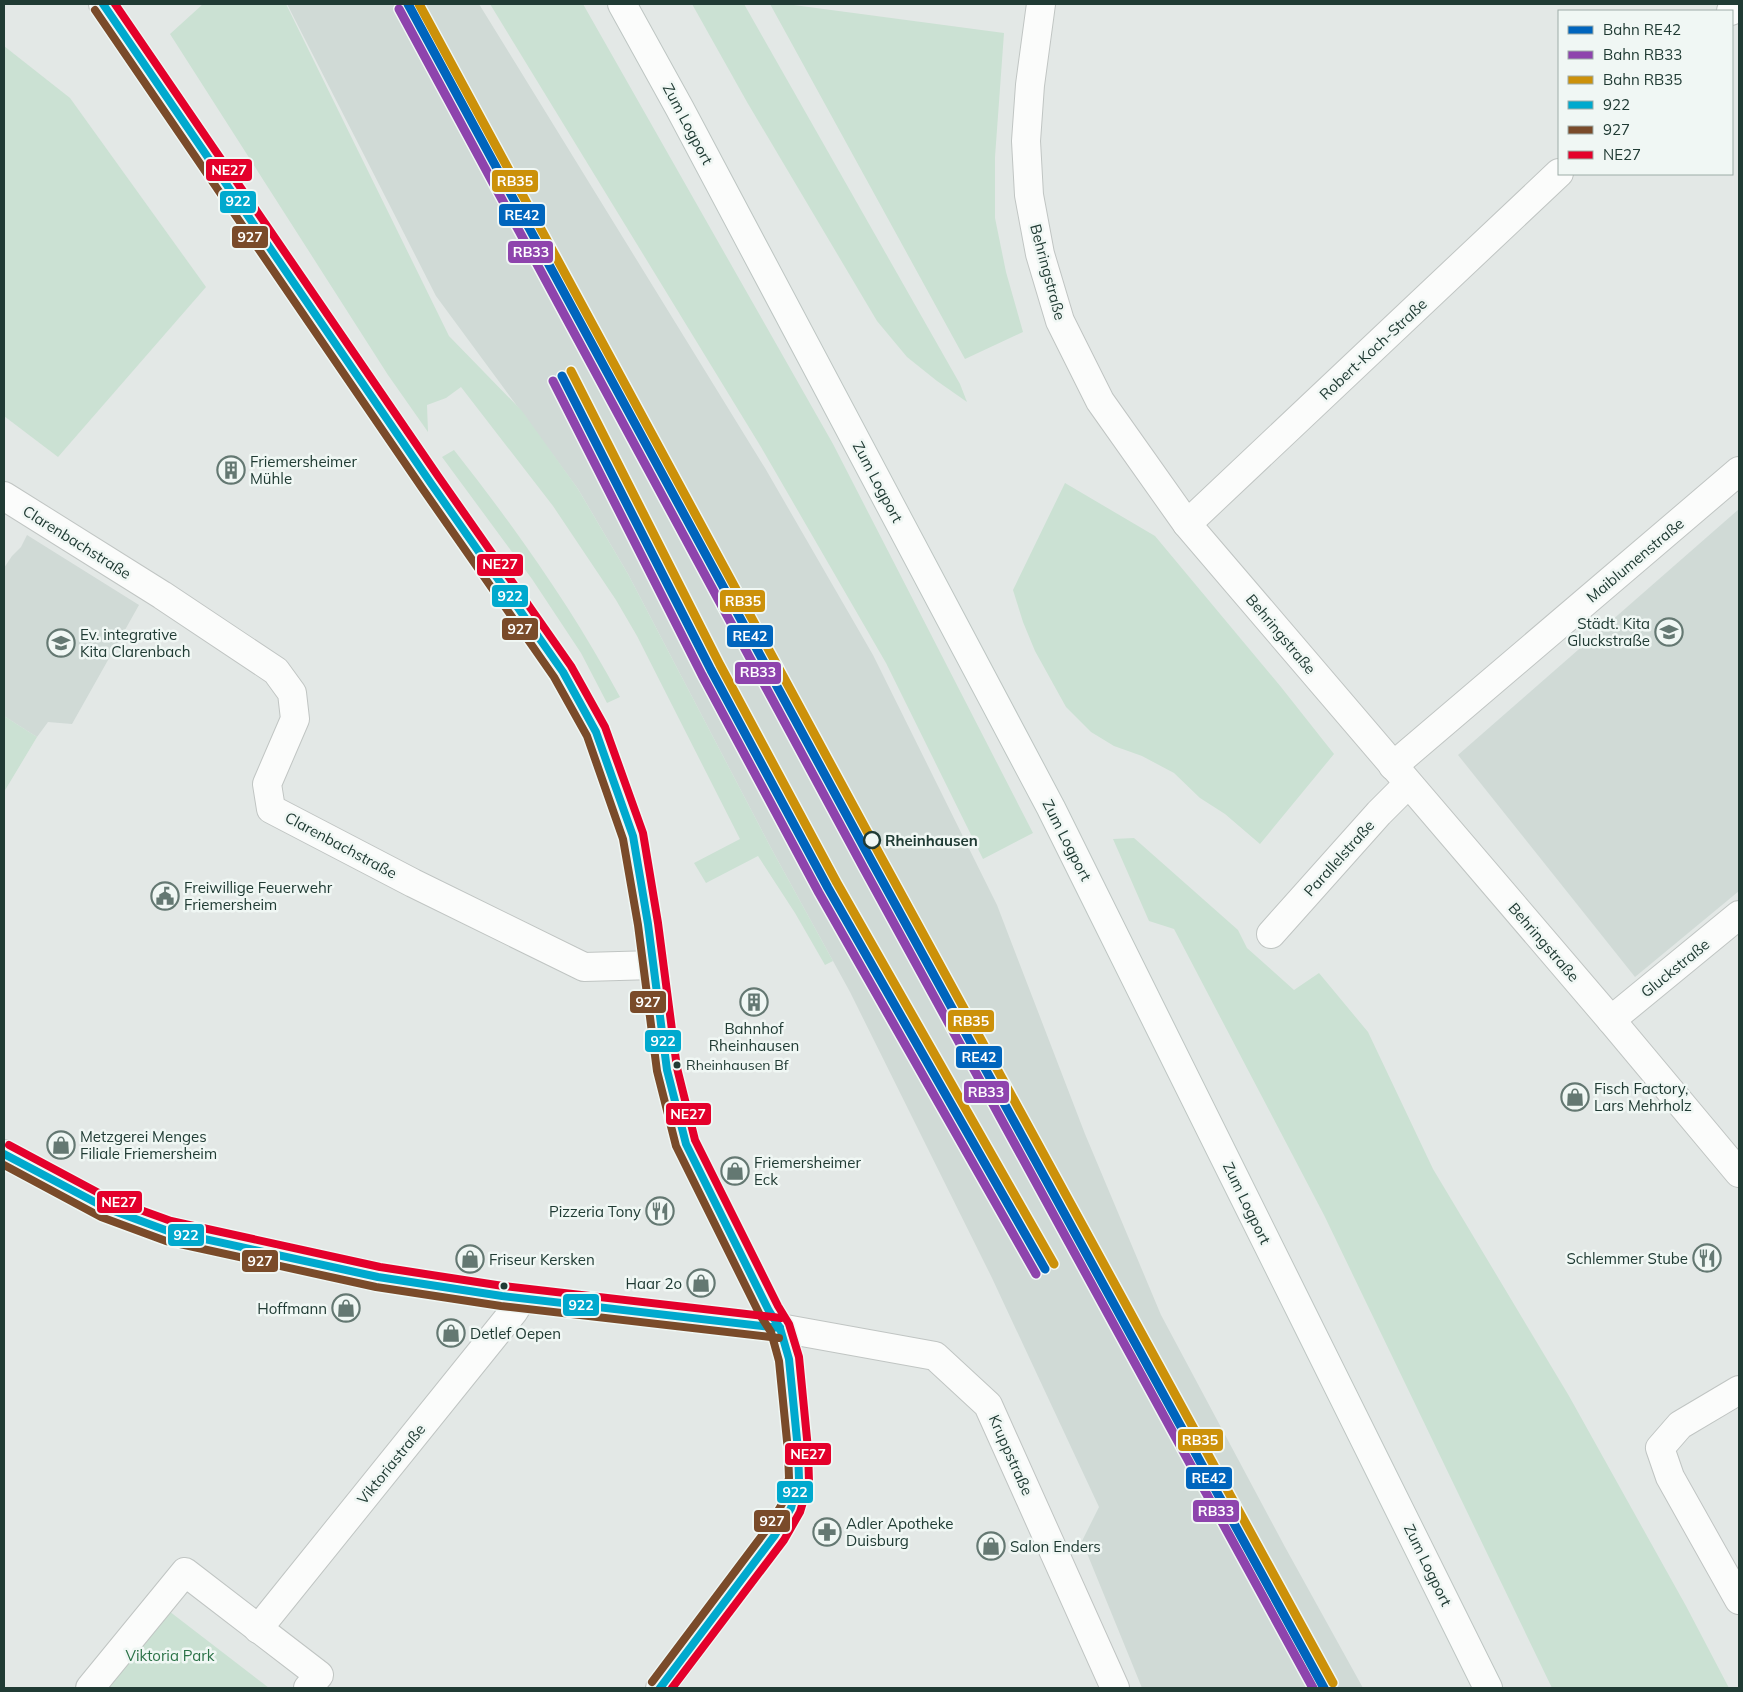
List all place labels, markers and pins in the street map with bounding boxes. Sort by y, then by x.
place label: Friemersheimer Mühle [250,452,357,488]
building icon: Friemersheimer Mühle [216,455,246,485]
place label: Städt. Kita Gluckstraße [1567,614,1650,650]
school or university icon: Städt. Kita Gluckstraße [1654,617,1684,647]
place label: Ev. integrative Kita Clarenbach [80,625,191,661]
school or university icon: Ev. integrative Kita Clarenbach [46,628,76,658]
marker: Rheinhausen [863,831,881,849]
place label: Rheinhausen [885,831,978,850]
place label: Freiwillige Feuerwehr Friemersheim [184,878,333,914]
public building icon: Freiwillige Feuerwehr Friemersheim [150,881,180,911]
building icon: Bahnhof Rheinhausen [739,987,769,1017]
place label: Bahnhof Rheinhausen [709,1019,799,1055]
place label: Rheinhausen Bf [686,1056,789,1074]
marker: Rheinhausen Bf [672,1060,682,1070]
place label: Fisch Factory, Lars Mehrholz [1594,1079,1692,1115]
shop icon: Fisch Factory, Lars Mehrholz [1560,1082,1590,1112]
place label: Metzgerei Menges Filiale Friemersheim [80,1127,217,1163]
shop icon: Metzgerei Menges Filiale Friemersheim [46,1130,76,1160]
place label: Friemersheimer Eck [754,1153,861,1189]
shop icon: Friemersheimer Eck [720,1156,750,1186]
restaurant icon: Pizzeria Tony [645,1196,675,1226]
place label: Pizzeria Tony [549,1202,641,1221]
restaurant icon: Schlemmer Stube [1692,1243,1722,1273]
shop icon: Friseur Kersken [455,1244,485,1274]
place label: Schlemmer Stube [1566,1249,1688,1268]
place label: Friseur Kersken [489,1250,595,1269]
shop icon: Haar 2o [686,1268,716,1298]
place label: Haar 2o [626,1274,682,1293]
unlabelled marker [499,1281,509,1291]
shop icon: Hoffmann [331,1293,361,1323]
place label: Hoffmann [257,1299,327,1318]
shop icon: Detlef Oepen [436,1318,466,1348]
place label: Detlef Oepen [470,1324,561,1343]
place label: Adler Apotheke Duisburg [846,1514,953,1550]
pharmacy icon: Adler Apotheke Duisburg [812,1517,842,1547]
shop icon: Salon Enders [976,1531,1006,1561]
place label: Salon Enders [1010,1537,1101,1556]

